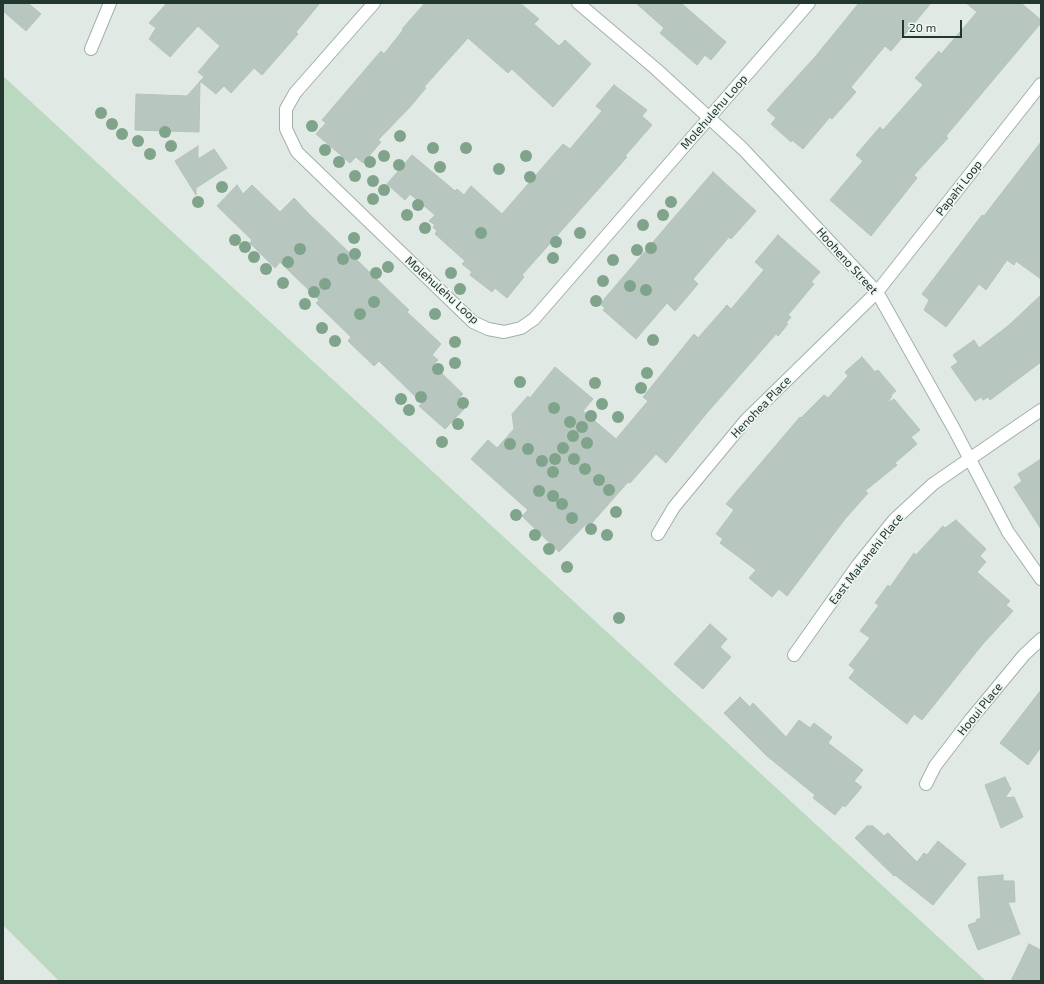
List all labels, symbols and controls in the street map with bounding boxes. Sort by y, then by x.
scale bar [904,12,964,38]
text: 20 m [909,20,936,34]
street label: Molehulehu Loop [678,72,750,152]
street label: Papahi Loop [933,157,985,219]
street label: Hooheno Street [813,225,881,297]
street label: Molehulehu Loop [402,253,482,327]
street label: Henohea Place [728,373,794,441]
street label: East Makahehi Place [826,510,906,608]
street label: Hooui Place [954,680,1006,738]

